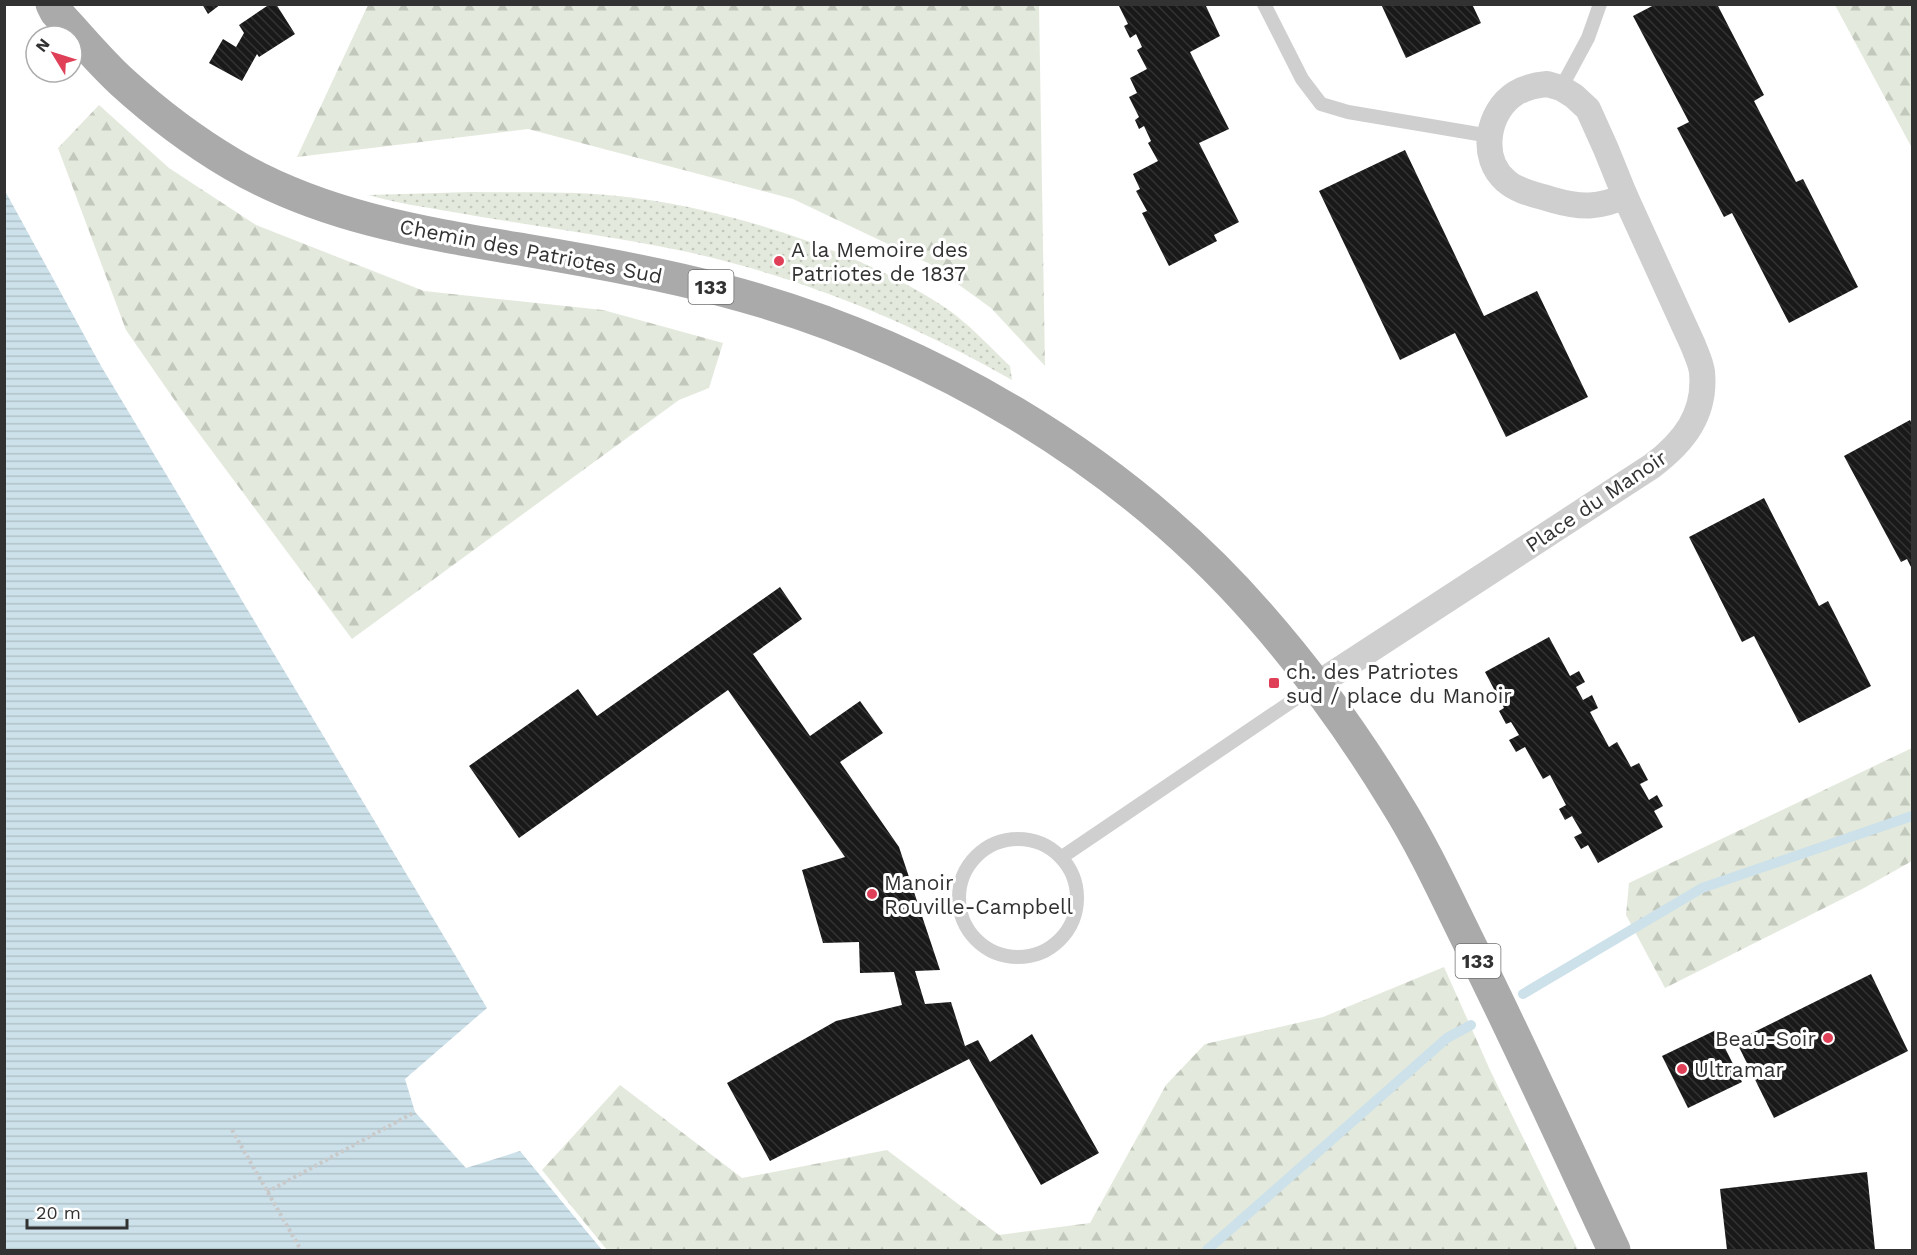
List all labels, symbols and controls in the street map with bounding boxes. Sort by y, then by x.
north arrow [24,24,84,84]
text: N [31,35,54,56]
street label: Chemin des Patriotes Sud [398,213,664,289]
place label: A la Memoire des Patriotes de 1837 [791,237,968,286]
marker: A la Memoire des Patriotes de 1837 [772,254,786,268]
road number: 133 [688,270,734,304]
street label: Place du Manoir [1521,444,1672,557]
place label: ch. des Patriotes sud / place du Manoir [1286,659,1512,708]
marker: ch. des Patriotes sud / place du Manoir [1267,676,1281,690]
place label: Manoir Rouville-Campbell [884,870,1074,919]
marker: Manoir Rouville-Campbell [865,887,879,901]
road number: 133 [1456,944,1500,978]
place label: Beau-Soir [1715,1026,1816,1051]
marker: Beau-Soir [1821,1031,1835,1045]
place label: Ultramar [1694,1057,1785,1082]
marker: Ultramar [1675,1062,1689,1076]
scale bar [27,1192,128,1230]
text: 20 m [36,1202,81,1223]

